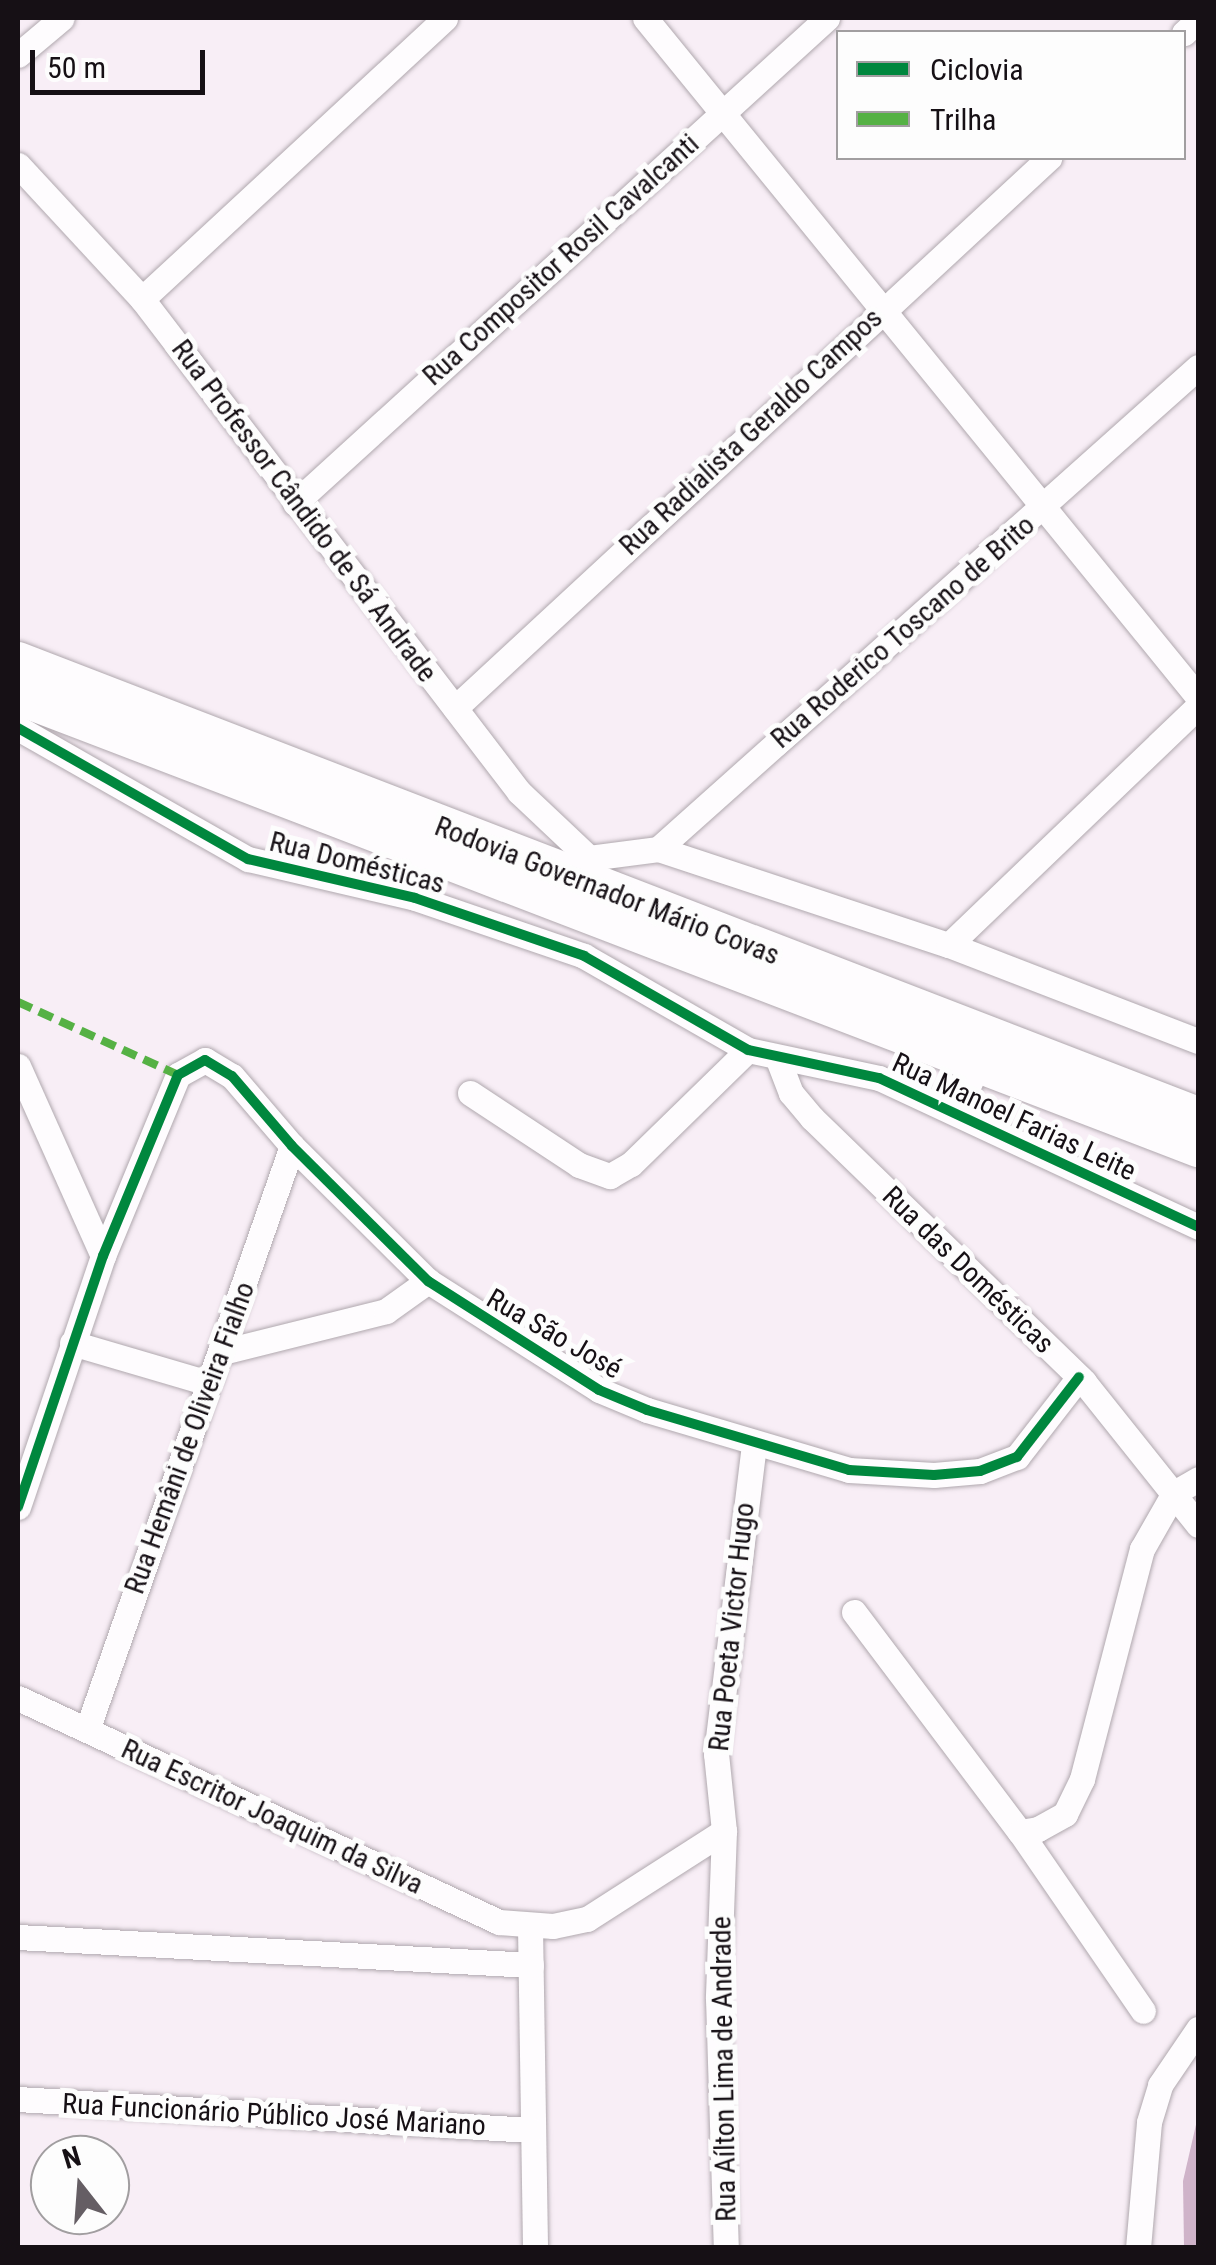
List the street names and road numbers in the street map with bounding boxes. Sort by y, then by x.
street label: Rua Compositor Rosil Cavalcanti [416,127,706,393]
street label: Rua Radialista Geraldo Campos [613,301,889,563]
street label: Rua Professor Cândido de Sá Andrade [164,333,444,689]
street label: Rua Roderico Toscano de Brito [764,508,1042,756]
street label: Rodovia Governador Mário Covas [430,810,784,972]
street label: Rua Domésticas [266,825,448,901]
street label: Rua Manoel Farias Leite [887,1046,1141,1188]
street label: Rua das Domésticas [875,1180,1061,1360]
street label: Rua Hemâni de Oliveira Fialho [118,1278,262,1598]
street label: Rua São José [481,1282,627,1386]
street label: Rua Poeta Victor Hugo [702,1501,762,1753]
street label: Rua Escritor Joaquim da Silva [116,1732,428,1902]
street label: Rua Aílton Lima de Andrade [705,1916,743,2222]
street label: Rua Funcionário Público José Mariano [61,2087,487,2143]

